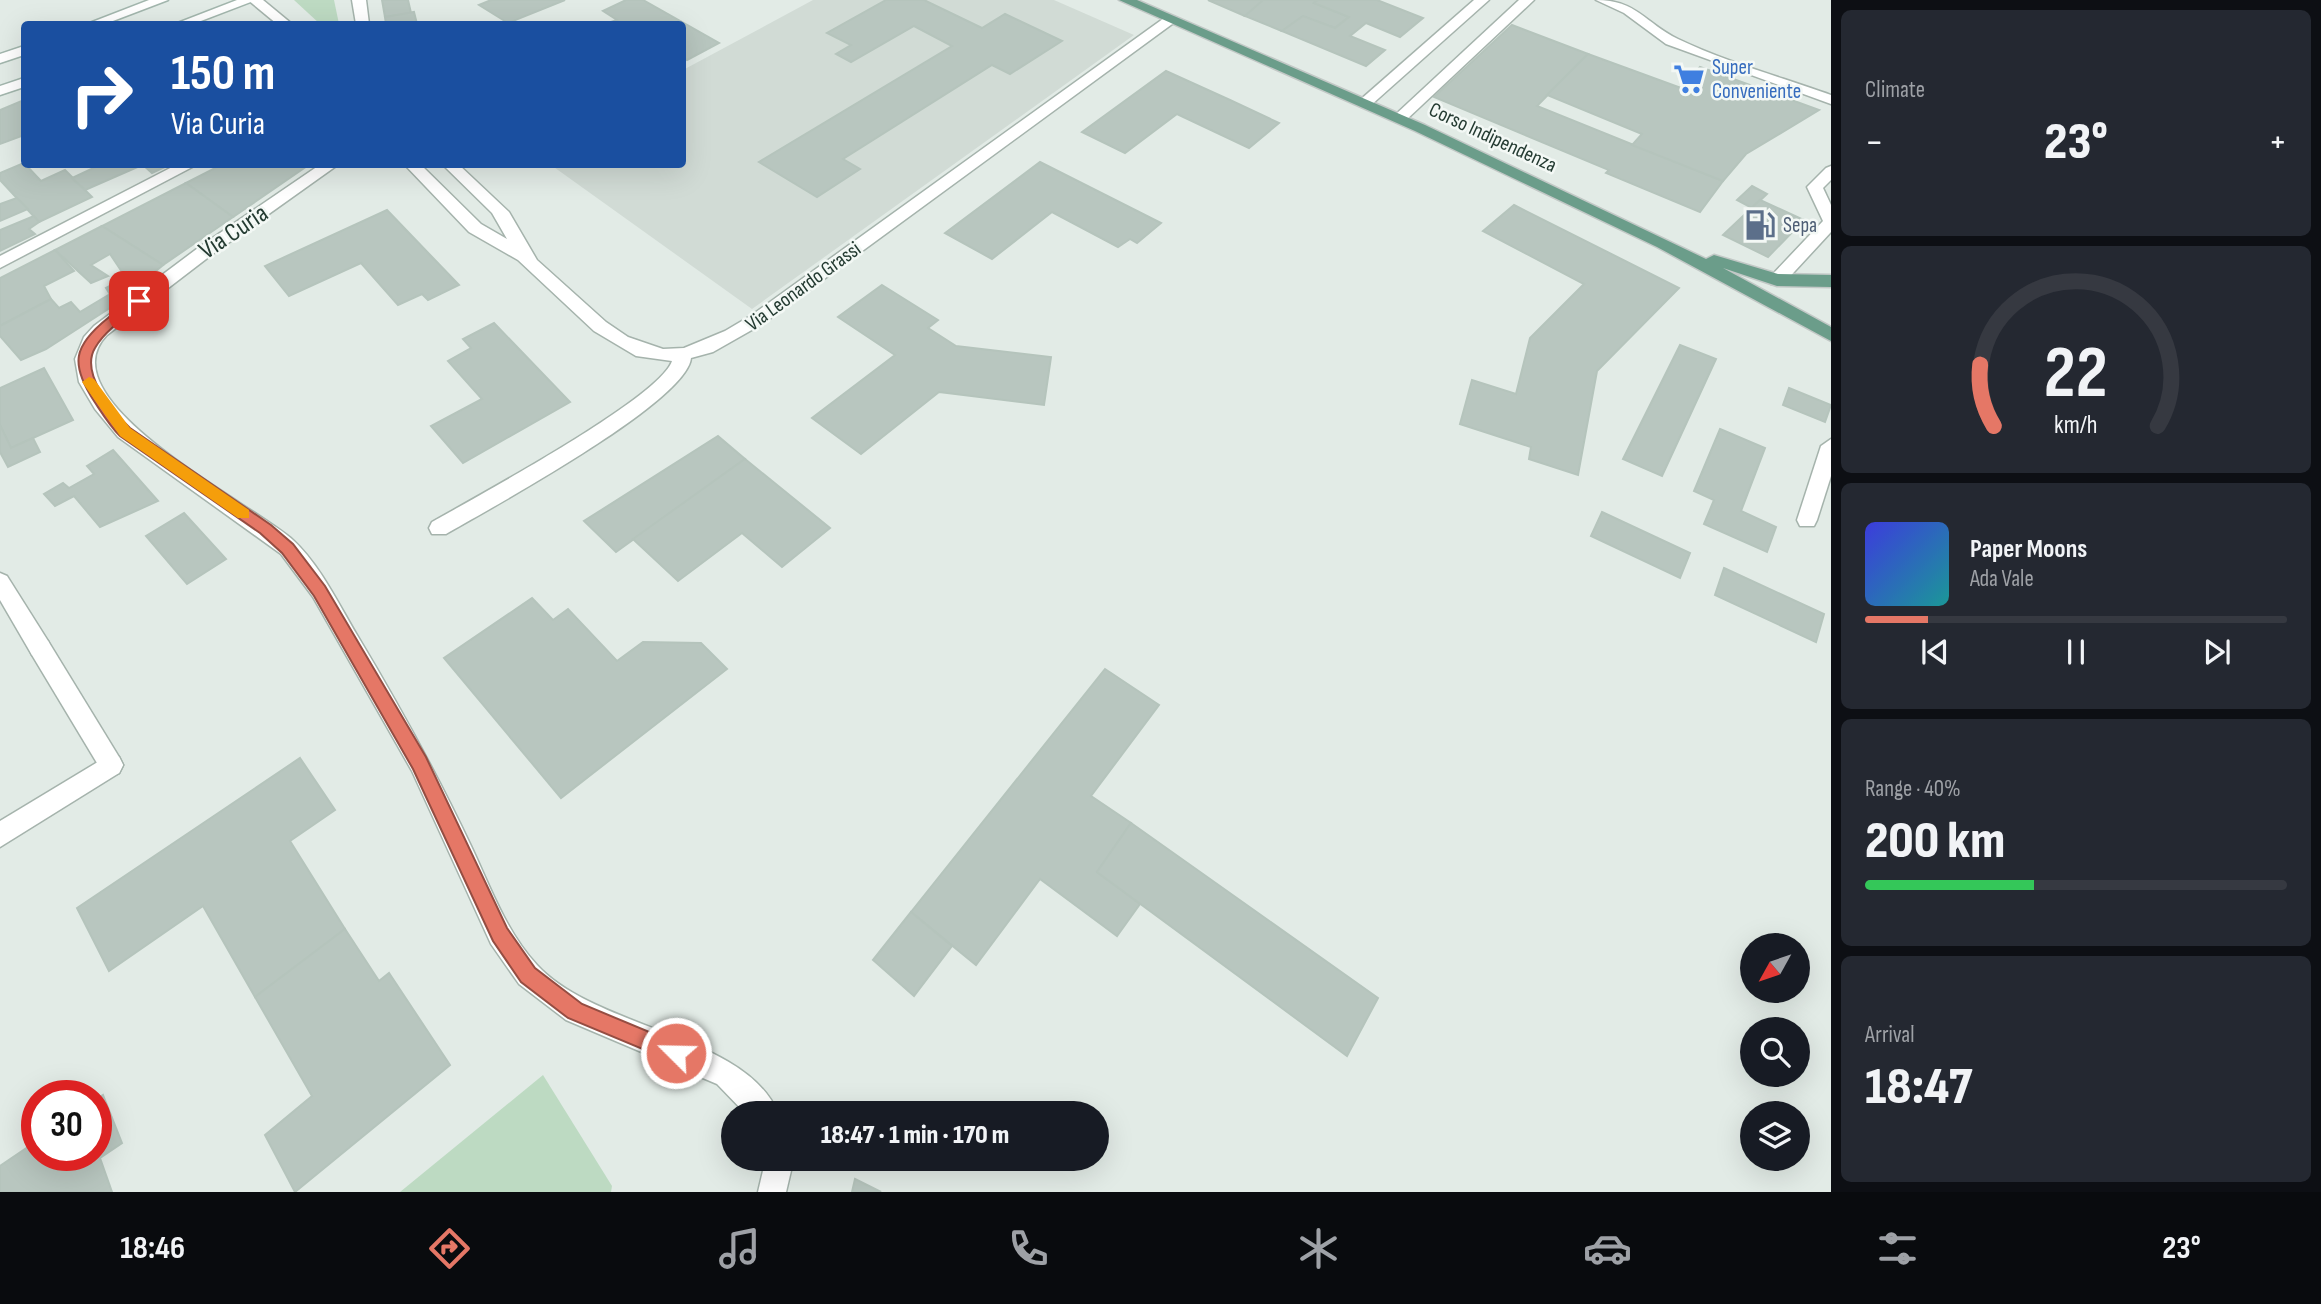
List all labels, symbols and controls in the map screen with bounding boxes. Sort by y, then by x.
text: 150 m [171,45,275,104]
icon: right [56,49,147,140]
place label: Super Conveniente [1712,55,1801,104]
supermarket icon: Super Conveniente [1672,62,1706,96]
text: Climate [1865,76,1925,104]
street label: Corso Indipendenza [1425,97,1561,178]
text: Via Curia [171,105,265,144]
text: 23° [2044,111,2108,174]
text: − [1865,120,1884,165]
text: + [2268,120,2287,165]
street label: Via Curia [194,198,274,266]
fuel station icon: Sepa [1743,208,1777,242]
place label: Sepa [1783,213,1817,238]
street label: Via Leonardo Grassi [741,236,866,337]
pin [109,271,169,331]
icon: arrive [120,282,158,320]
text: 22 [2044,330,2108,418]
text: km/h [2054,409,2098,440]
text: Paper Moons [1970,534,2087,565]
text: Ada Vale [1970,565,2034,593]
icon: previous [1916,633,1954,671]
icon: pause [2057,633,2095,671]
icon: next [2198,633,2236,671]
text: Range · 40% [1865,775,1961,803]
text: 200 km [1865,810,2005,873]
north arrow [1740,933,1810,1003]
map controls [1740,933,1810,1171]
position arrow [639,1016,713,1090]
button: search [1740,1017,1810,1087]
text: Arrival [1865,1021,1914,1049]
text: 18:47 [1865,1056,1972,1119]
speed limit sign: 30 [21,1080,112,1171]
button: layers [1740,1101,1810,1171]
text: 18:47 · 1 min · 170 m [821,1120,1009,1151]
icon: directions [425,1224,474,1273]
icon: music [715,1224,764,1273]
icon: phone [1004,1224,1053,1273]
icon: climate [1294,1224,1343,1273]
icon: car [1583,1224,1632,1273]
icon: filters [1873,1224,1922,1273]
text: 18:46 [120,1229,185,1268]
text: 23° [2162,1229,2201,1268]

